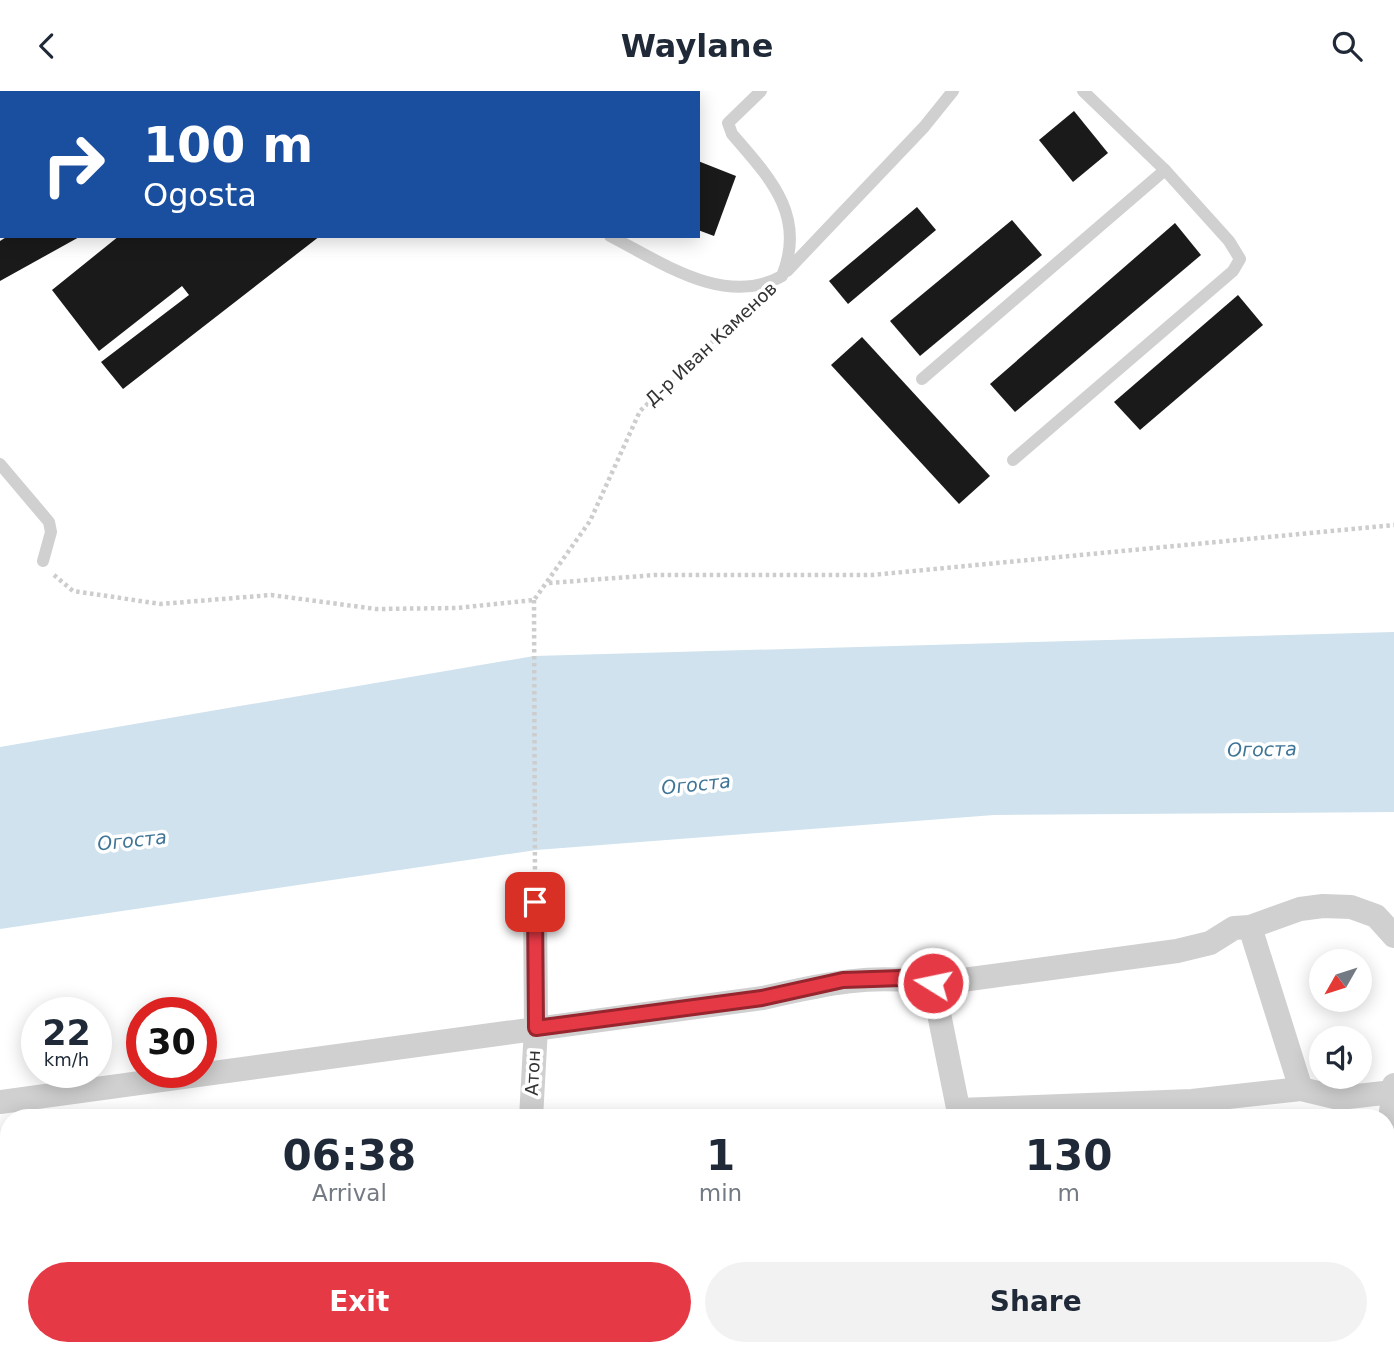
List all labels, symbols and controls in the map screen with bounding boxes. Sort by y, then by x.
icon: back [28,27,66,65]
text: Waylane [621,27,773,65]
icon: search [1328,27,1366,65]
text: 100 m [143,117,313,174]
icon: right [28,119,119,210]
text: Ogosta [143,176,257,214]
street label: Д-р Иван Каменов [641,277,781,410]
water label: Огоста [1227,737,1297,761]
water label: Огоста [660,769,732,799]
water label: Огоста [96,825,168,855]
pin [505,872,565,932]
icon: arrive [516,883,554,921]
position arrow [896,946,970,1020]
north arrow [1309,949,1372,1011]
map controls [1309,949,1372,1089]
speed limit sign: 30 [126,997,217,1088]
text: 22 [42,1013,91,1053]
button: sound [1309,1026,1372,1089]
text: km/h [44,1049,89,1070]
street label: Атон [521,1050,544,1096]
text: 06:38 [283,1131,416,1180]
text: 1 [706,1131,735,1180]
text: 130 [1025,1131,1112,1180]
text: Arrival [312,1180,387,1206]
text: min [699,1180,742,1206]
text: m [1057,1180,1080,1206]
button: Exit [28,1262,691,1342]
button: Share [705,1262,1367,1342]

